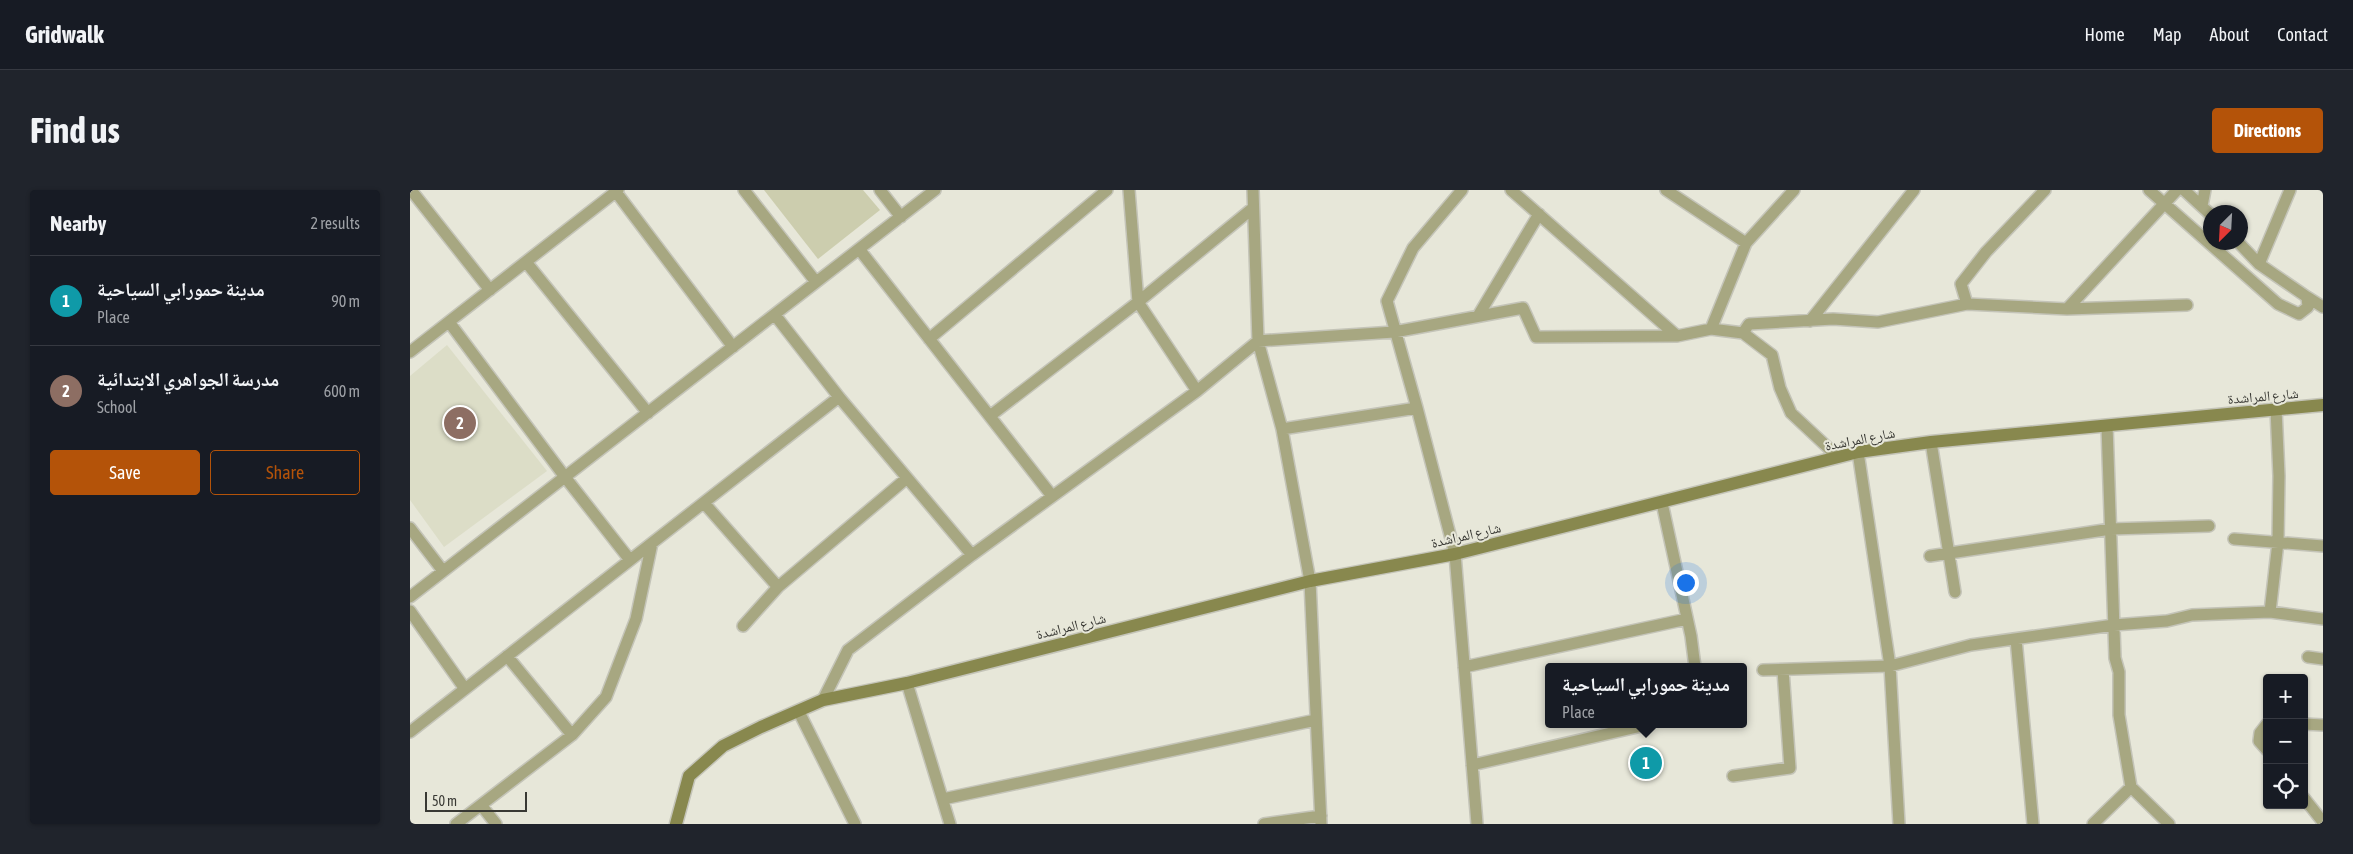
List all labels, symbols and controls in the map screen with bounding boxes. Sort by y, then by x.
text: Gridwalk [25,21,104,48]
text: Home [2085,24,2125,45]
text: Map [2153,24,2182,45]
text: About [2210,24,2249,45]
text: Contact [2277,24,2328,45]
button: Directions [2212,108,2323,153]
text: Find us [30,110,120,150]
north arrow [2203,205,2248,250]
text: Nearby [50,211,106,235]
text: 2 results [310,214,360,232]
text: مدينة حمورابي السياحية [97,278,265,300]
text: 1 [62,292,70,310]
text: 90 m [331,292,360,310]
text: Place [97,308,130,326]
text: مدرسة الجواهري الابتدائية [97,368,279,390]
text: 2 [62,382,70,400]
text: 600 m [324,382,360,400]
street label: شارع المراشدة [2227,385,2299,409]
text: School [97,398,137,416]
pin: 2 [444,404,476,442]
street label: شارع المراشدة [1824,424,1897,456]
button: Save [50,450,200,495]
button: Share [210,450,360,495]
street label: شارع المراشدة [1430,519,1503,553]
your location [1673,570,1699,596]
street label: شارع المراشدة [1035,610,1108,644]
popup [1545,663,1747,728]
text: مدينة حمورابي السياحية [1562,673,1730,695]
map controls [2263,674,2308,809]
button: + [2263,674,2308,719]
text: Place [1562,703,1595,721]
button: − [2263,719,2308,764]
pin: 1 [1630,744,1662,782]
button: locate [2263,764,2308,809]
scale bar [425,789,528,812]
text: 50 m [432,793,457,809]

